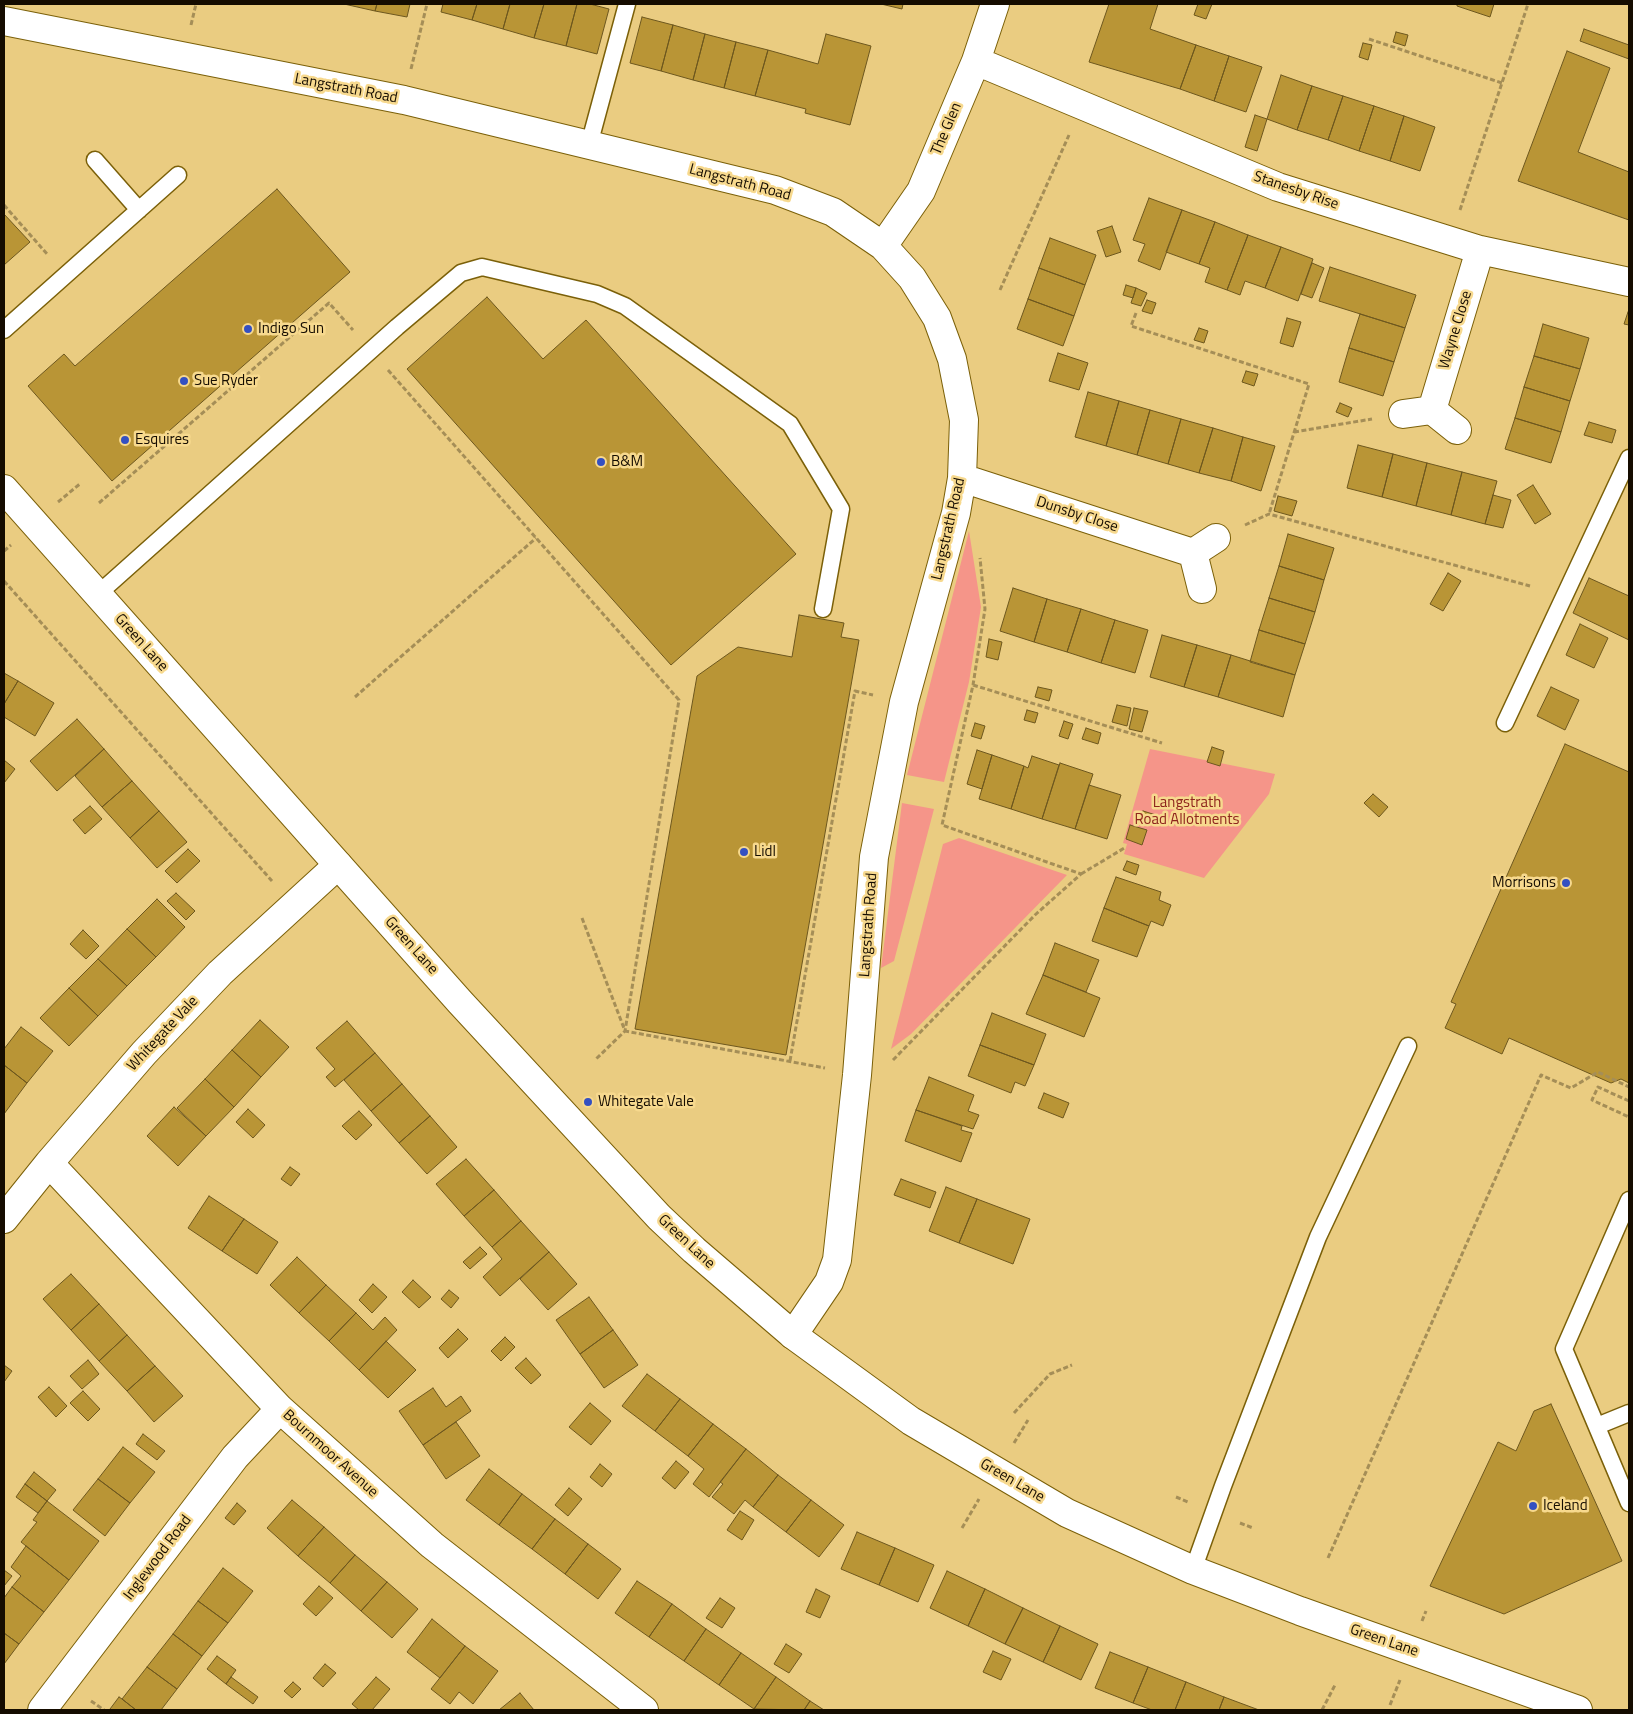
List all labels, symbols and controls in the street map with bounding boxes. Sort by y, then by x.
street label: Langstrath Road [293,70,399,108]
street label: The Glen [928,100,966,158]
street label: Langstrath Road [687,161,793,205]
street label: Stanesby Rise [1251,168,1341,214]
street label: Wayne Close [1436,289,1476,371]
place label: Indigo Sun [258,320,324,338]
marker: Indigo Sun [242,323,254,335]
place label: Sue Ryder [194,372,258,390]
marker: Sue Ryder [178,375,190,387]
place label: Esquires [135,431,189,449]
marker: Esquires [119,434,131,446]
place label: B&M [611,453,643,471]
marker: B&M [595,456,607,468]
street label: Langstrath Road [928,476,970,582]
street label: Dunsby Close [1034,493,1120,537]
street label: Green Lane [111,611,171,675]
park label: Langstrath Road Allotments [1134,794,1240,829]
place label: Lidl [754,843,776,861]
marker: Lidl [738,846,750,858]
street label: Langstrath Road [856,872,882,978]
place label: Morrisons [1492,874,1556,892]
marker: Morrisons [1560,877,1572,889]
street label: Green Lane [381,914,441,978]
street label: Whitegate Vale [124,993,202,1075]
place label: Whitegate Vale [598,1093,694,1111]
marker: Whitegate Vale [582,1096,594,1108]
street label: Green Lane [654,1211,718,1273]
street label: Bournmoor Avenue [279,1406,381,1502]
street label: Green Lane [977,1455,1047,1507]
place label: Iceland [1543,1497,1588,1515]
marker: Iceland [1527,1500,1539,1512]
street label: Inglewood Road [120,1512,196,1604]
street label: Green Lane [1347,1621,1421,1661]

